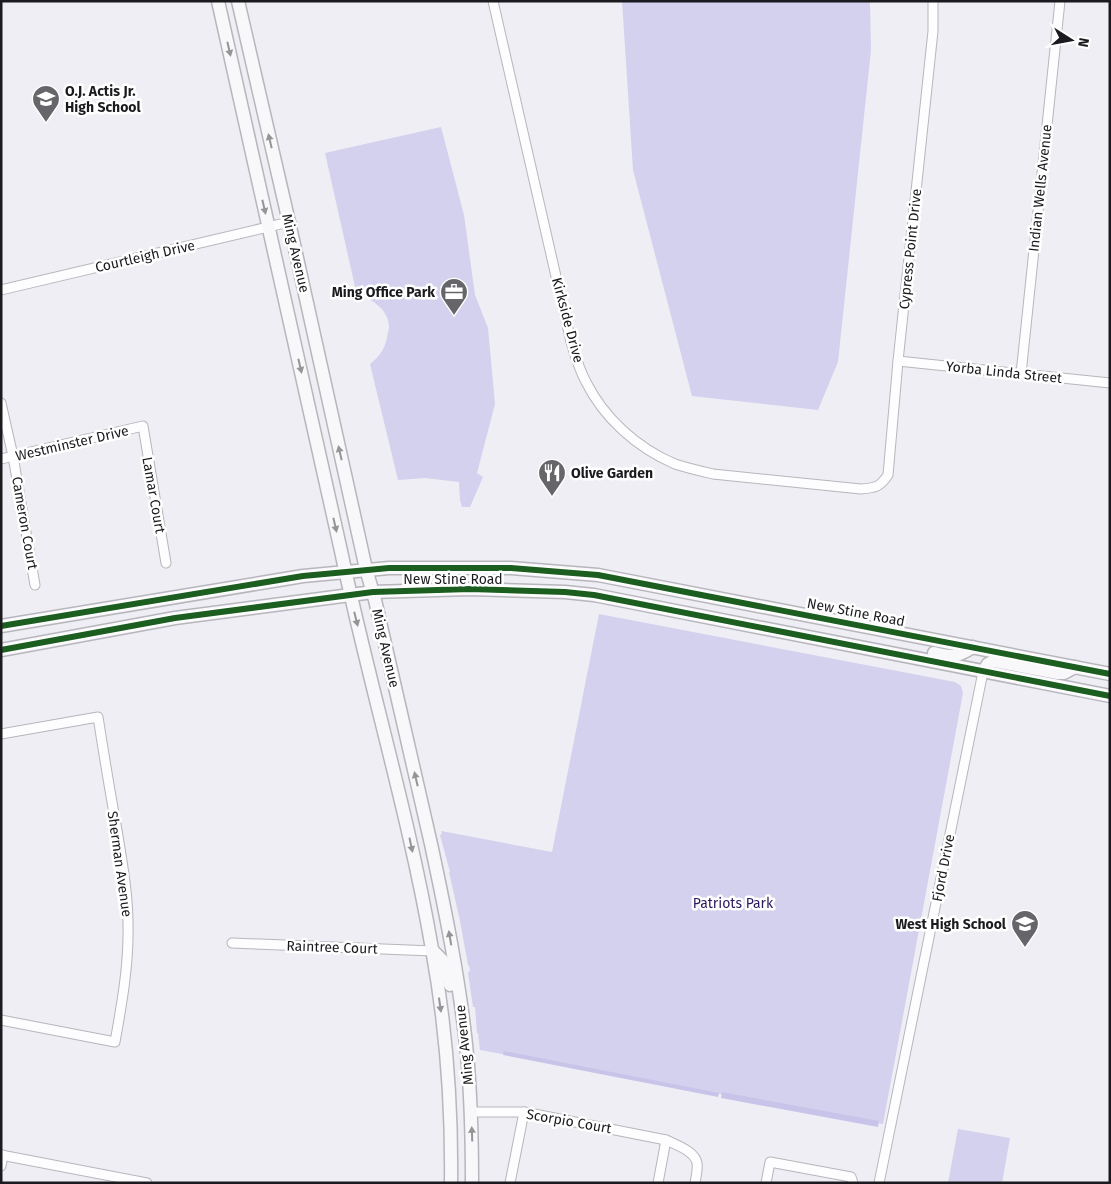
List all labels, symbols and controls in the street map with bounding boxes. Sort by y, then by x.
north arrow [1046,15,1096,65]
text: N [1074,36,1093,49]
one-way arrow [225,41,233,56]
place label: O.J. Actis Jr. High School [65,83,142,116]
school or university icon: O.J. Actis Jr. High School [31,84,61,123]
street label: Indian Wells Avenue [1025,123,1056,253]
one-way arrow [266,134,274,149]
street label: Cypress Point Drive [896,188,925,310]
one-way arrow [261,200,269,216]
street label: Ming Avenue [278,212,313,294]
street label: Courtleigh Drive [94,237,197,276]
street label: Kirkside Drive [548,276,587,365]
office icon: Ming Office Park [439,277,469,316]
place label: Ming Office Park [332,284,435,301]
one-way arrow [296,358,304,373]
street label: Yorba Linda Street [945,358,1064,387]
street label: Westminster Drive [14,422,130,465]
one-way arrow [336,446,344,461]
street label: Lamar Court [138,455,169,536]
restaurant icon: Olive Garden [537,458,567,497]
place label: Olive Garden [571,465,653,482]
street label: Cameron Court [8,475,41,572]
one-way arrow [331,517,339,532]
street label: New Stine Road [403,571,503,588]
street label: New Stine Road [805,595,906,630]
street label: Ming Avenue [368,607,403,689]
one-way arrow [352,612,360,627]
one-way arrow [412,771,420,787]
street label: Sherman Avenue [104,810,135,918]
street label: Fjord Drive [929,833,958,903]
one-way arrow [407,837,415,853]
park label: Patriots Park [693,895,774,912]
school or university icon: West High School [1010,909,1040,948]
place label: West High School [895,916,1007,933]
one-way arrow [446,929,454,945]
street label: Raintree Court [286,937,379,958]
one-way arrow [436,997,444,1013]
street label: Ming Avenue [452,1004,477,1086]
street label: Scorpio Court [525,1106,614,1138]
one-way arrow [467,1126,475,1142]

